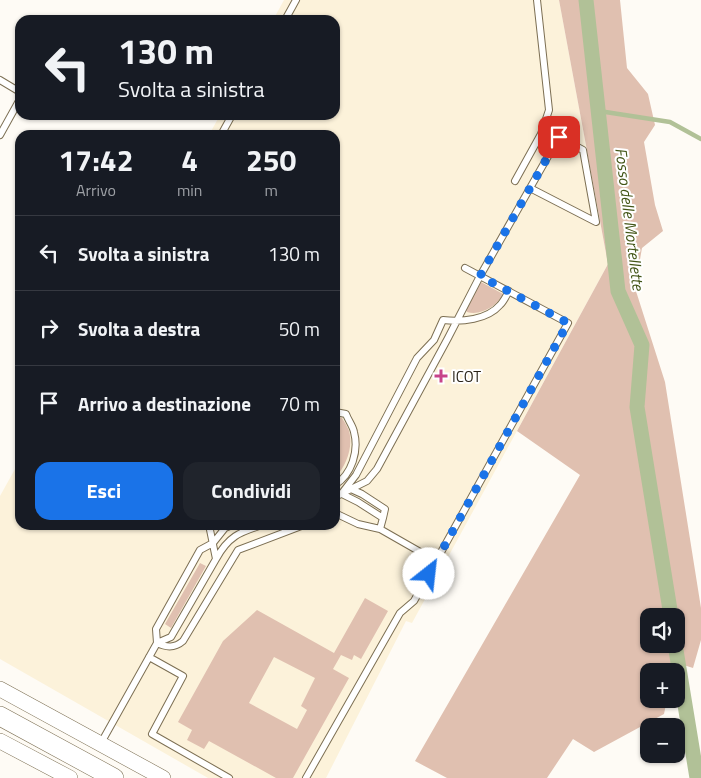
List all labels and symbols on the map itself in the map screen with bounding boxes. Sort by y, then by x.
pin [538,116,580,158]
water label: Fosso delle Mortellette [609,146,651,293]
place label: ICOT [452,365,481,388]
marker: ICOT [434,369,448,383]
position arrow [402,547,454,599]

